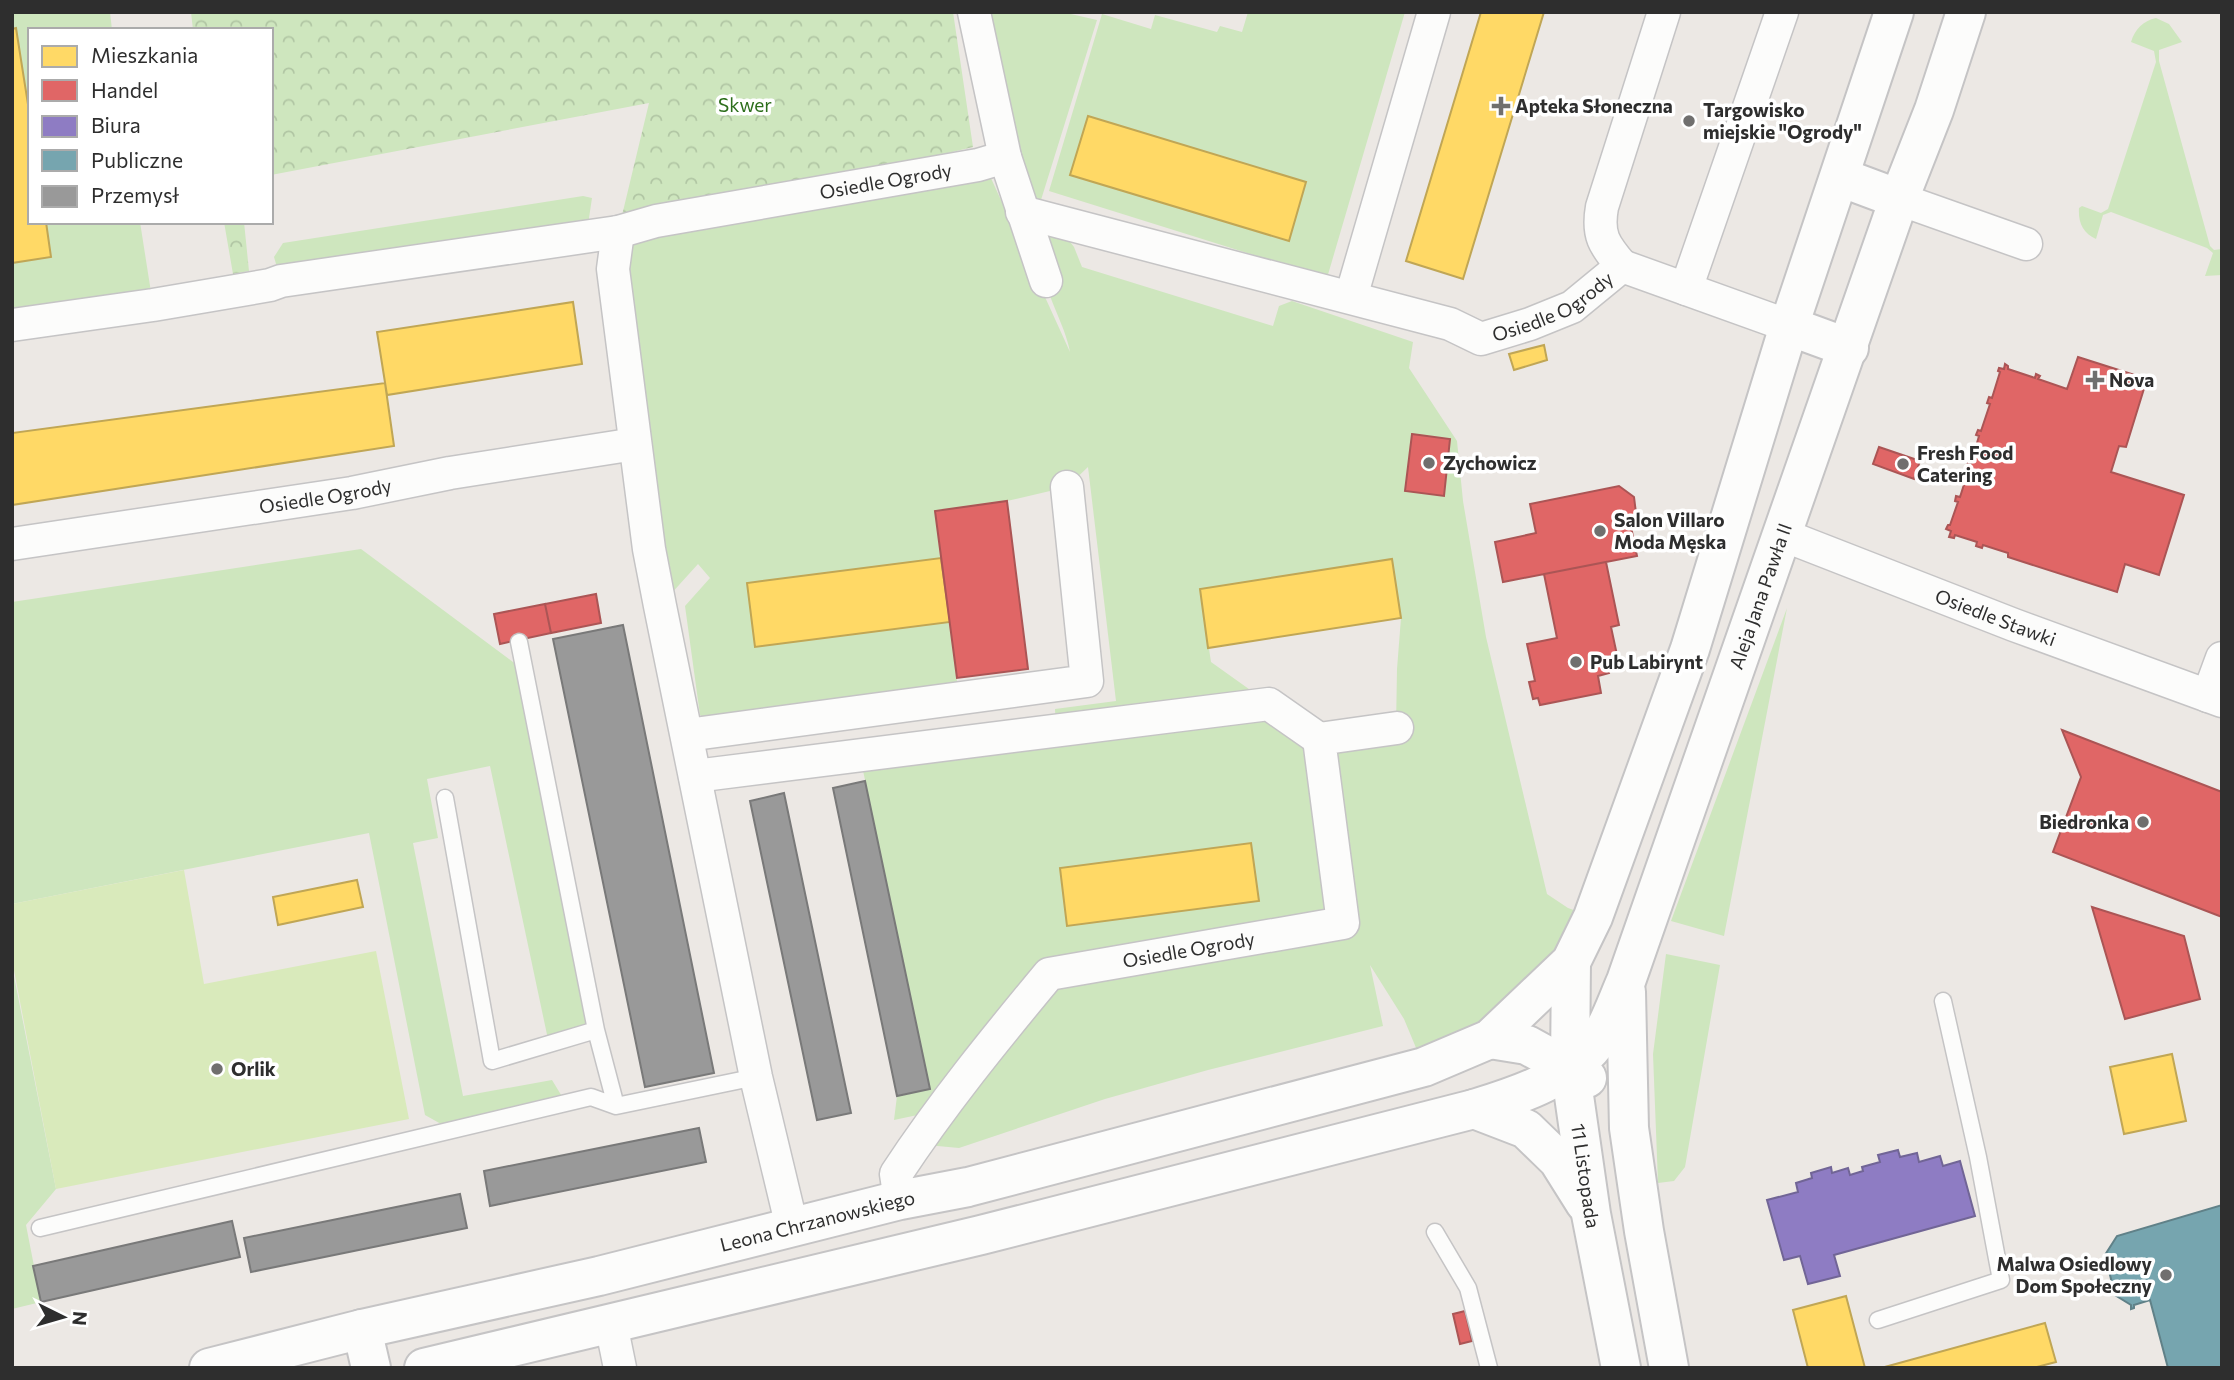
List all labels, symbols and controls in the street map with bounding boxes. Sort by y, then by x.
legend [28,28,273,224]
text: Mieszkania [91,42,198,67]
text: Handel [91,77,158,102]
park label: Skwer [718,93,772,116]
place label: Apteka Słoneczna [1515,94,1673,117]
marker: Apteka Słoneczna [1493,98,1509,114]
place label: Targowisko miejskie "Ogrody" [1703,98,1862,143]
text: Biura [91,112,141,137]
marker: Targowisko miejskie "Ogrody" [1681,113,1697,129]
text: Publiczne [91,147,183,172]
street label: Osiedle Ogrody [818,158,954,203]
text: Przemysł [91,182,179,207]
street label: Osiedle Ogrody [1489,266,1617,346]
place label: Nova [2109,368,2154,391]
marker: Nova [2087,372,2103,388]
place label: Fresh Food Catering [1917,441,2013,486]
place label: Zychowicz [1443,451,1537,474]
marker: Zychowicz [1421,455,1437,471]
marker: Fresh Food Catering [1895,456,1911,472]
street label: Osiedle Ogrody [258,473,394,518]
place label: Salon Villaro Moda Męska [1614,508,1726,553]
street label: Aleja Jana Pawła II [1724,520,1796,672]
marker: Salon Villaro Moda Męska [1592,523,1608,539]
street label: Osiedle Stawki [1932,583,2059,650]
place label: Pub Labirynt [1590,650,1703,673]
marker: Pub Labirynt [1568,654,1584,670]
place label: Biedronka [2039,810,2129,833]
marker: Biedronka [2135,814,2151,830]
street label: Osiedle Ogrody [1121,926,1257,972]
place label: Orlik [231,1057,276,1080]
marker: Orlik [209,1061,225,1077]
street label: 11 Listopada [1567,1122,1605,1230]
street label: Leona Chrzanowskiego [717,1185,917,1256]
place label: Malwa Osiedlowy Dom Społeczny [1996,1252,2153,1297]
marker: Malwa Osiedlowy Dom Społeczny [2158,1267,2174,1283]
north arrow [28,1282,98,1352]
text: N [68,1310,93,1327]

